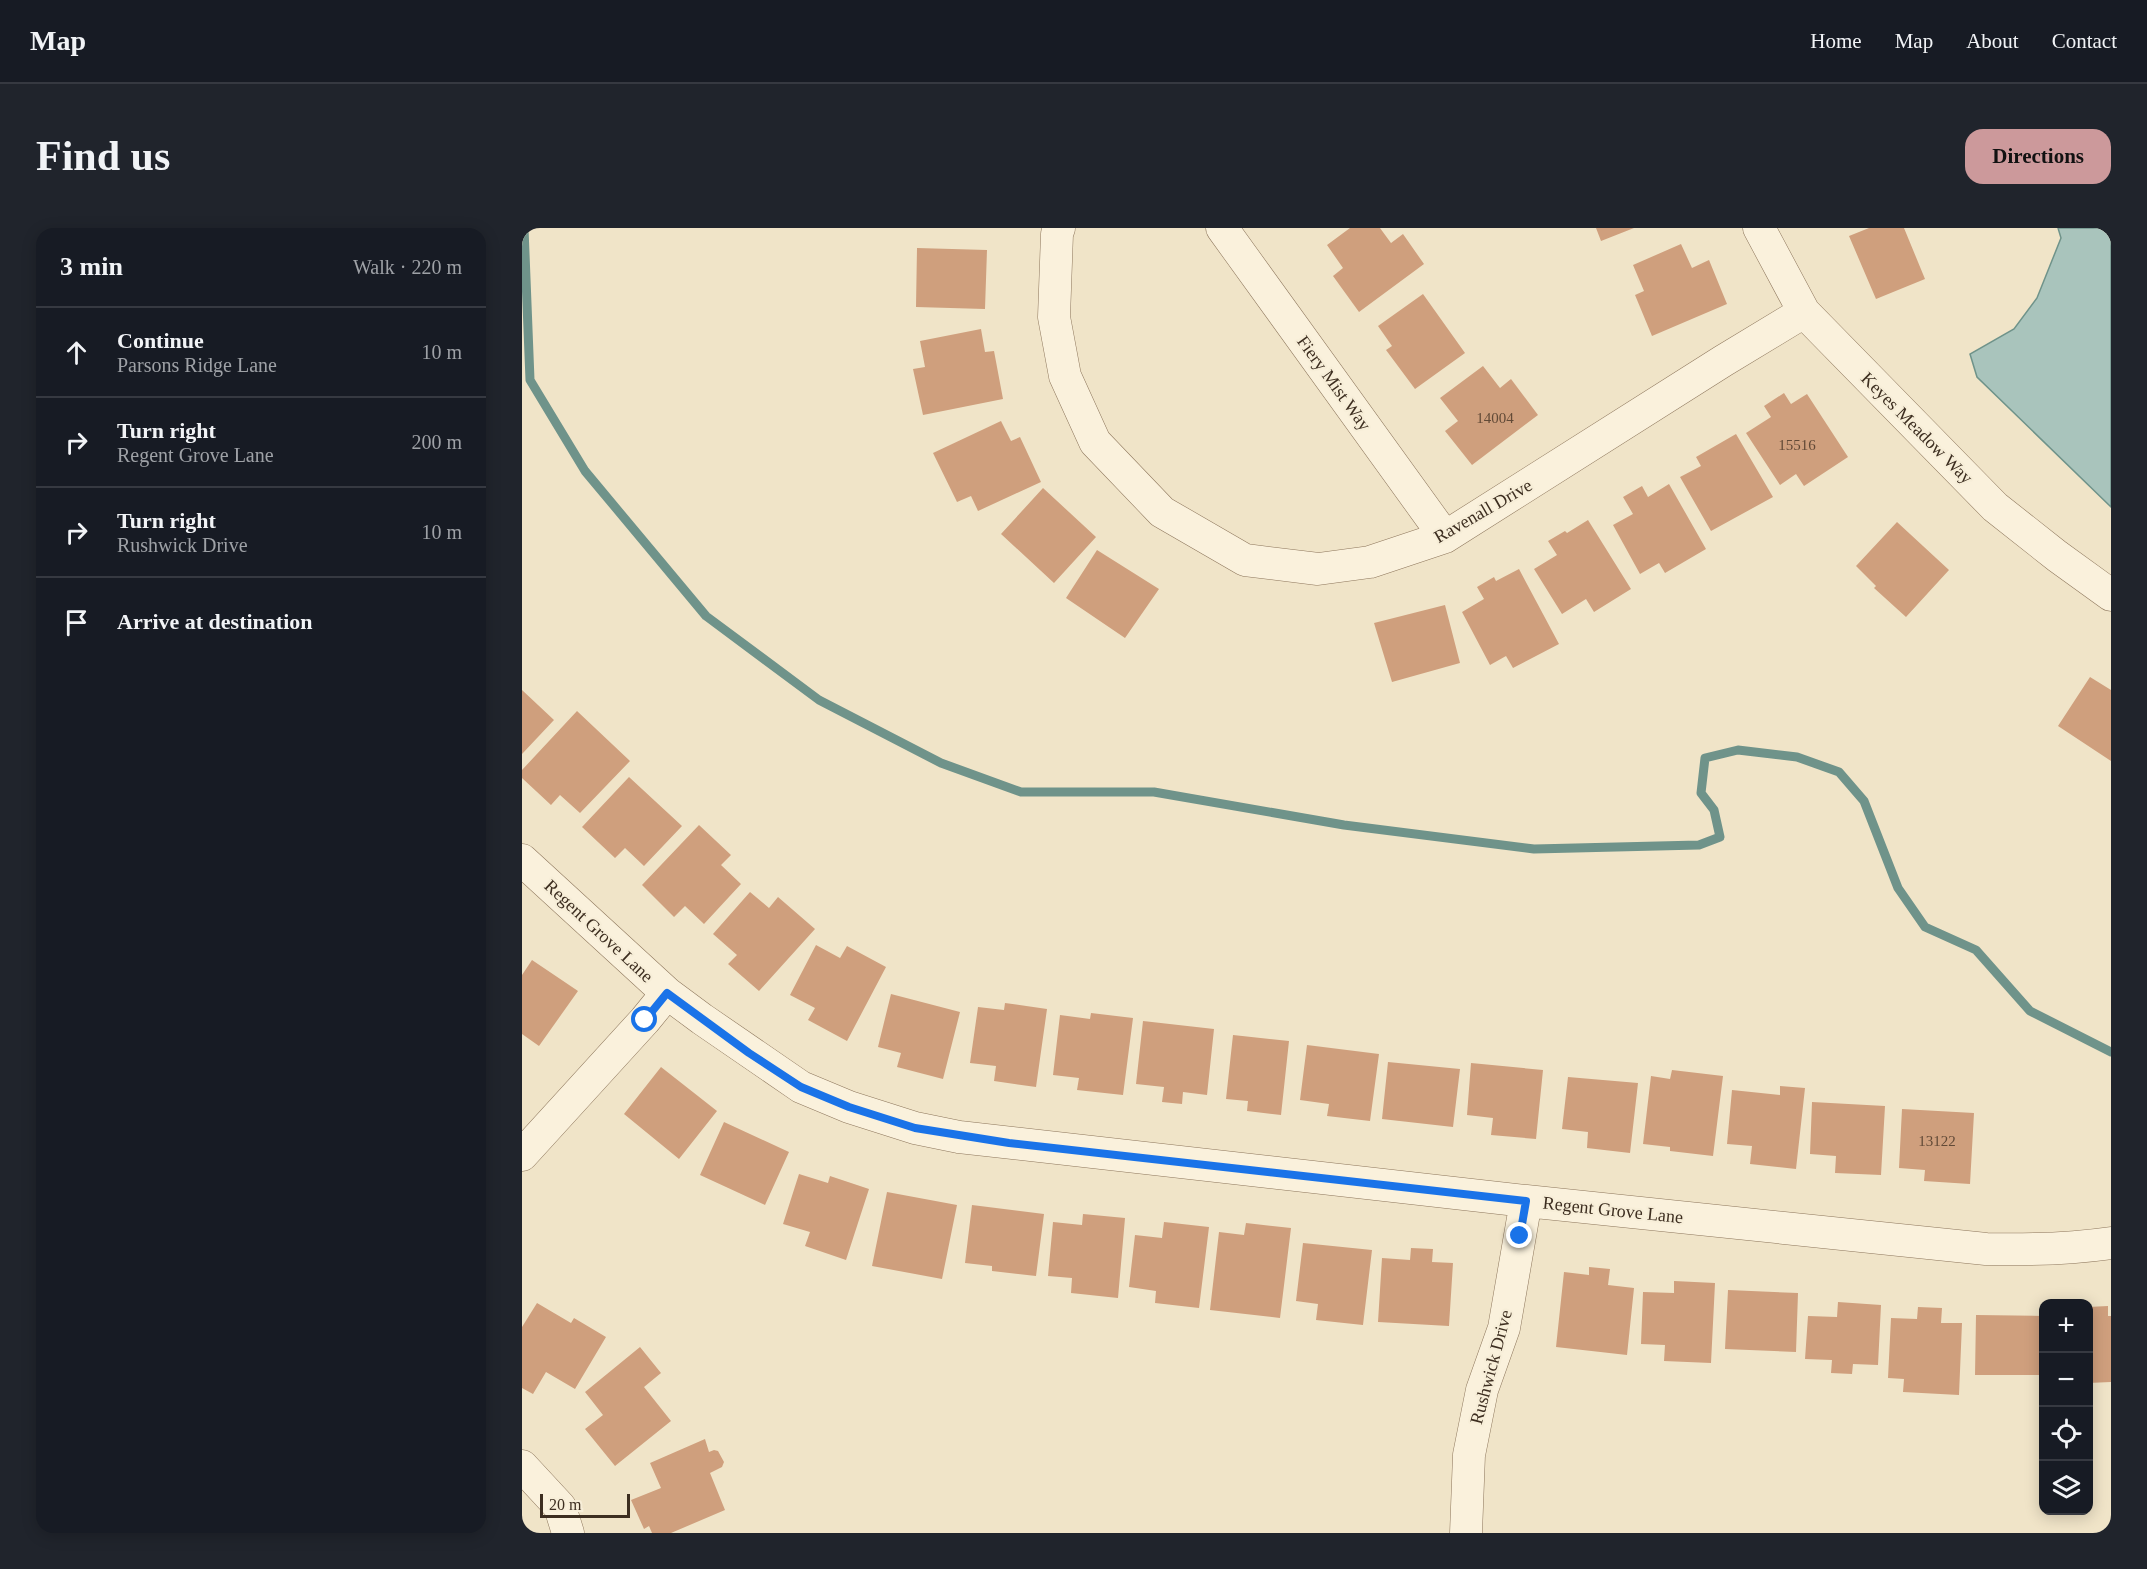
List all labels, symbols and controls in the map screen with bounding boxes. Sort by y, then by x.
text: Map [30,25,86,56]
text: Home [1810,29,1862,53]
text: Map [1895,29,1933,53]
text: About [1966,29,2019,53]
text: Contact [2052,29,2117,53]
button: Directions [1965,129,2111,184]
text: Find us [36,133,170,179]
text: 3 min [60,252,123,281]
text: Walk · 220 m [353,256,462,278]
text: Continue [117,328,204,353]
street label: Fiery Mist Way [1293,332,1375,434]
icon: ahead [60,336,93,369]
text: 10 m [421,341,462,363]
text: Parsons Ridge Lane [117,354,277,376]
street label: Keyes Meadow Way [1857,368,1977,488]
house number: 14004 [1476,410,1514,426]
text: Turn right [117,418,216,443]
icon: right [60,426,93,459]
text: 200 m [411,431,462,453]
house number: 15516 [1778,437,1816,453]
text: Regent Grove Lane [117,444,274,466]
street label: Ravenall Drive [1431,475,1535,547]
text: Turn right [117,508,216,533]
icon: right [60,516,93,549]
text: 10 m [421,521,462,543]
text: Rushwick Drive [117,534,248,556]
icon: arrive [60,606,93,639]
text: Arrive at destination [117,609,313,634]
street label: Regent Grove Lane [541,876,657,986]
route start [631,1006,657,1032]
house number: 13122 [1918,1133,1956,1149]
street label: Regent Grove Lane [1542,1193,1684,1227]
route end [1506,1222,1532,1248]
map controls [2039,1299,2093,1515]
button: + [2039,1299,2093,1353]
street label: Rushwick Drive [1466,1308,1516,1426]
button: − [2039,1353,2093,1407]
button: locate [2039,1407,2093,1461]
button: layers [2039,1461,2093,1515]
scale bar [540,1491,630,1518]
text: 20 m [549,1496,581,1513]

